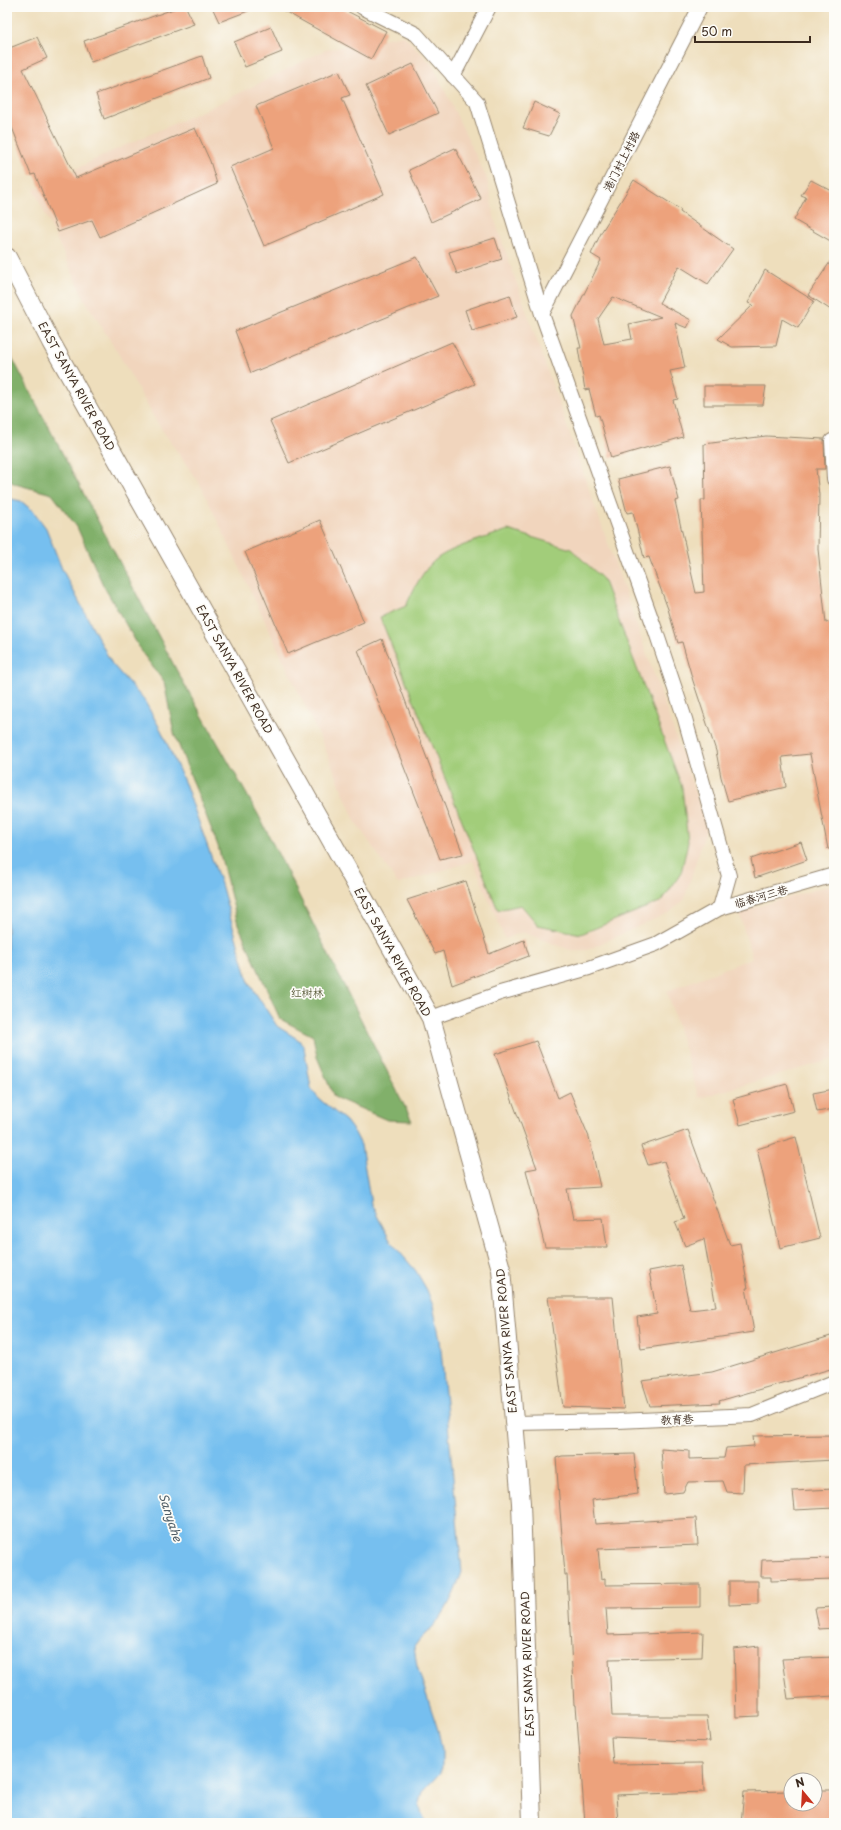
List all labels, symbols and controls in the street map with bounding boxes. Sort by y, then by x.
scale bar [695,18,810,44]
text: 50 m [701,22,732,40]
street label: 港门村上村路 [598,128,644,194]
street label: EAST SANYA RIVER ROAD [34,318,120,454]
street label: EAST SANYA RIVER ROAD [192,601,278,737]
street label: 临春河三巷 [732,880,790,912]
street label: EAST SANYA RIVER ROAD [350,884,436,1020]
park label: 红树林 [291,984,324,1001]
street label: EAST SANYA RIVER ROAD [491,1268,521,1414]
street label: 教育巷 [660,1410,694,1428]
water label: Sanyahe [155,1490,187,1544]
street label: EAST SANYA RIVER ROAD [516,1591,538,1737]
north arrow [783,1772,823,1812]
text: N [793,1772,807,1791]

